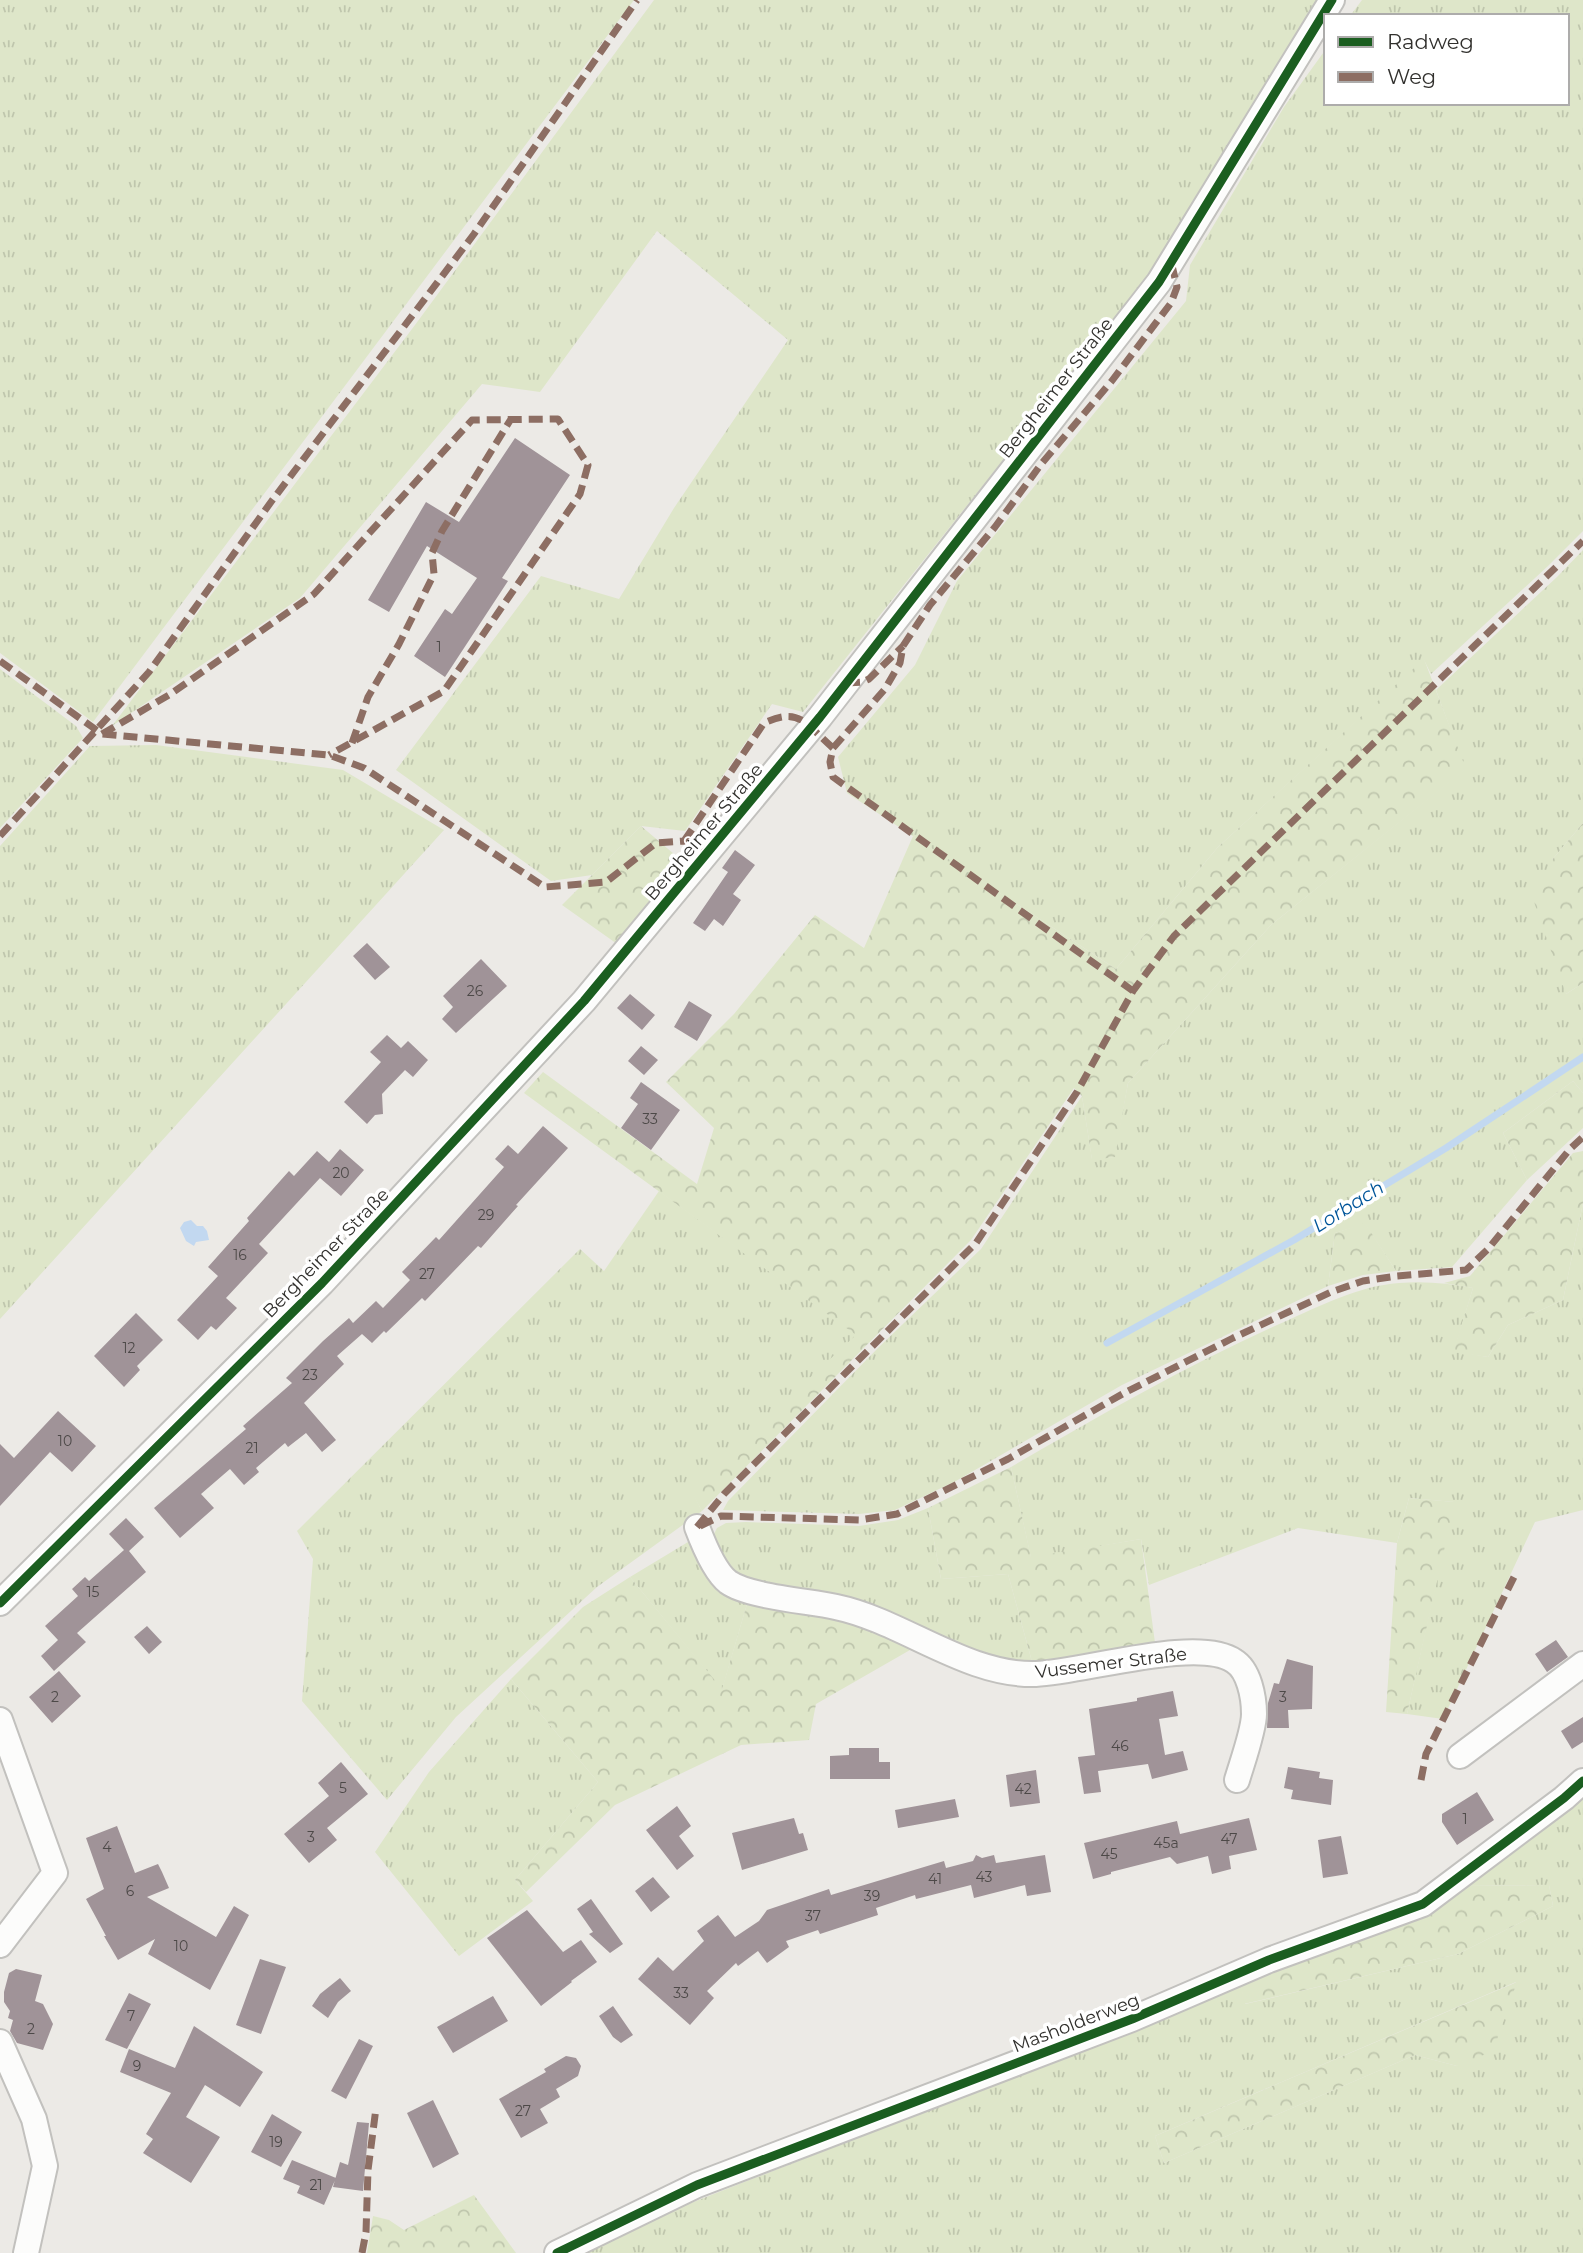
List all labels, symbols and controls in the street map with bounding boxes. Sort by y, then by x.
legend [1324,14,1569,105]
text: Radweg [1387,29,1474,54]
text: Weg [1387,64,1436,89]
street label: Bergheimer Straße [994,313,1118,463]
house number: 1 [436,638,442,656]
street label: Bergheimer Straße [640,759,768,905]
house number: 26 [467,982,484,1000]
house number: 33 [642,1110,658,1128]
house number: 20 [332,1164,350,1182]
water label: Lorbach [1308,1176,1388,1237]
street label: Bergheimer Straße [258,1183,394,1322]
house number: 29 [478,1206,494,1224]
house number: 16 [233,1246,247,1264]
house number: 27 [419,1265,435,1283]
house number: 12 [122,1339,136,1357]
house number: 23 [302,1366,318,1384]
house number: 10 [58,1432,72,1450]
house number: 21 [245,1439,259,1457]
house number: 15 [87,1583,100,1601]
street label: Vussemer Straße [1034,1643,1188,1683]
house number: 2 [51,1688,59,1706]
house number: 3 [1279,1688,1287,1706]
house number: 46 [1111,1737,1129,1755]
house number: 5 [339,1779,347,1797]
house number: 42 [1014,1780,1032,1798]
house number: 1 [1462,1810,1468,1828]
house number: 3 [307,1828,315,1846]
house number: 47 [1221,1830,1237,1848]
house number: 45a [1153,1834,1179,1852]
house number: 4 [102,1838,112,1856]
house number: 45 [1100,1845,1118,1863]
house number: 43 [976,1868,993,1886]
house number: 41 [928,1870,942,1888]
house number: 6 [126,1882,135,1900]
house number: 39 [864,1887,880,1905]
house number: 37 [805,1907,821,1925]
house number: 10 [174,1937,188,1955]
house number: 33 [673,1984,689,2002]
street label: Masholderweg [1009,1989,1143,2057]
house number: 7 [127,2007,135,2025]
house number: 2 [27,2020,35,2038]
house number: 9 [133,2057,141,2075]
house number: 27 [515,2102,531,2120]
house number: 19 [269,2133,283,2151]
house number: 21 [309,2176,323,2194]

